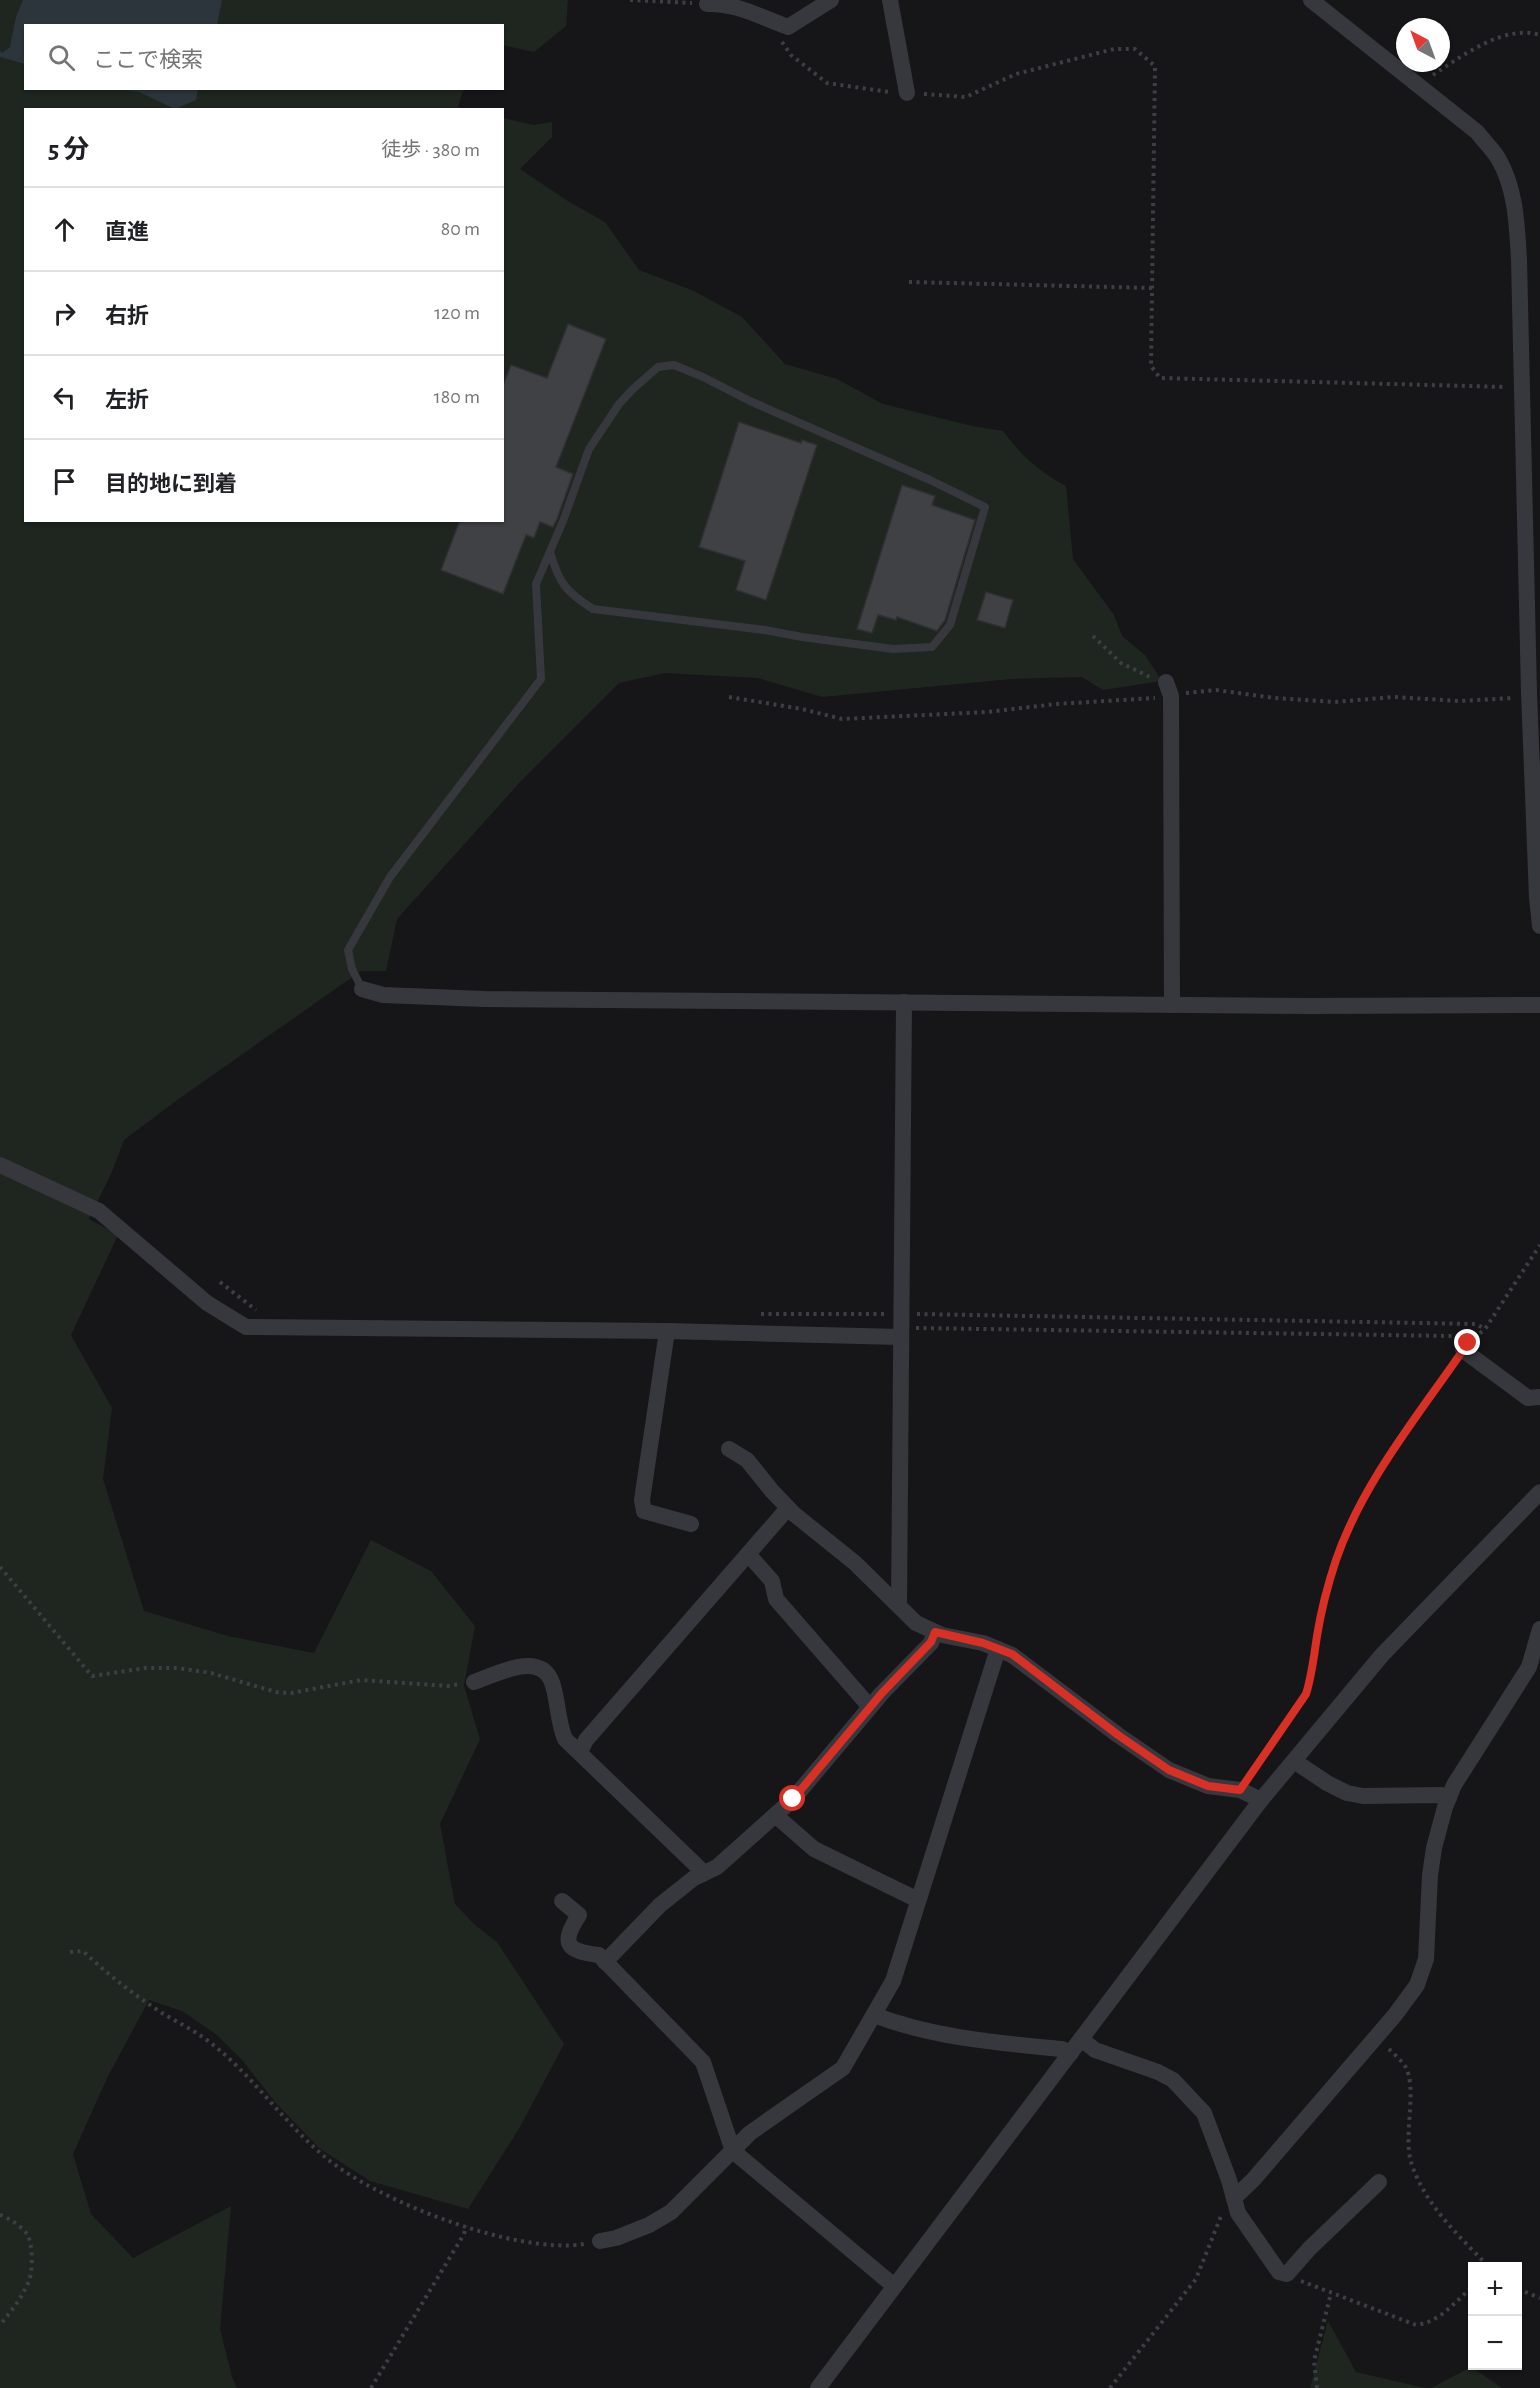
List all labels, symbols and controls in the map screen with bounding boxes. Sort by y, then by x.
north arrow [1396,18,1450,72]
search box [24,24,504,90]
icon: search [45,41,78,74]
text: ここで検索 [93,49,203,71]
text: 5 分 [48,137,89,163]
text: 徒歩 · 380 m [381,140,480,160]
icon: ahead [48,213,81,246]
text: 80 m [441,219,480,239]
text: 直進 [105,221,149,243]
icon: right [48,297,81,330]
text: 120 m [434,303,480,323]
text: 右折 [105,305,149,327]
icon: left [48,381,81,414]
text: 180 m [434,387,480,407]
text: 左折 [105,389,149,411]
icon: arrive [48,465,81,498]
text: 目的地に到着 [105,473,237,495]
route end [1454,1329,1480,1355]
route start [779,1785,805,1811]
map controls [1468,2262,1522,2370]
button: + [1468,2262,1522,2316]
button: − [1468,2316,1522,2370]

